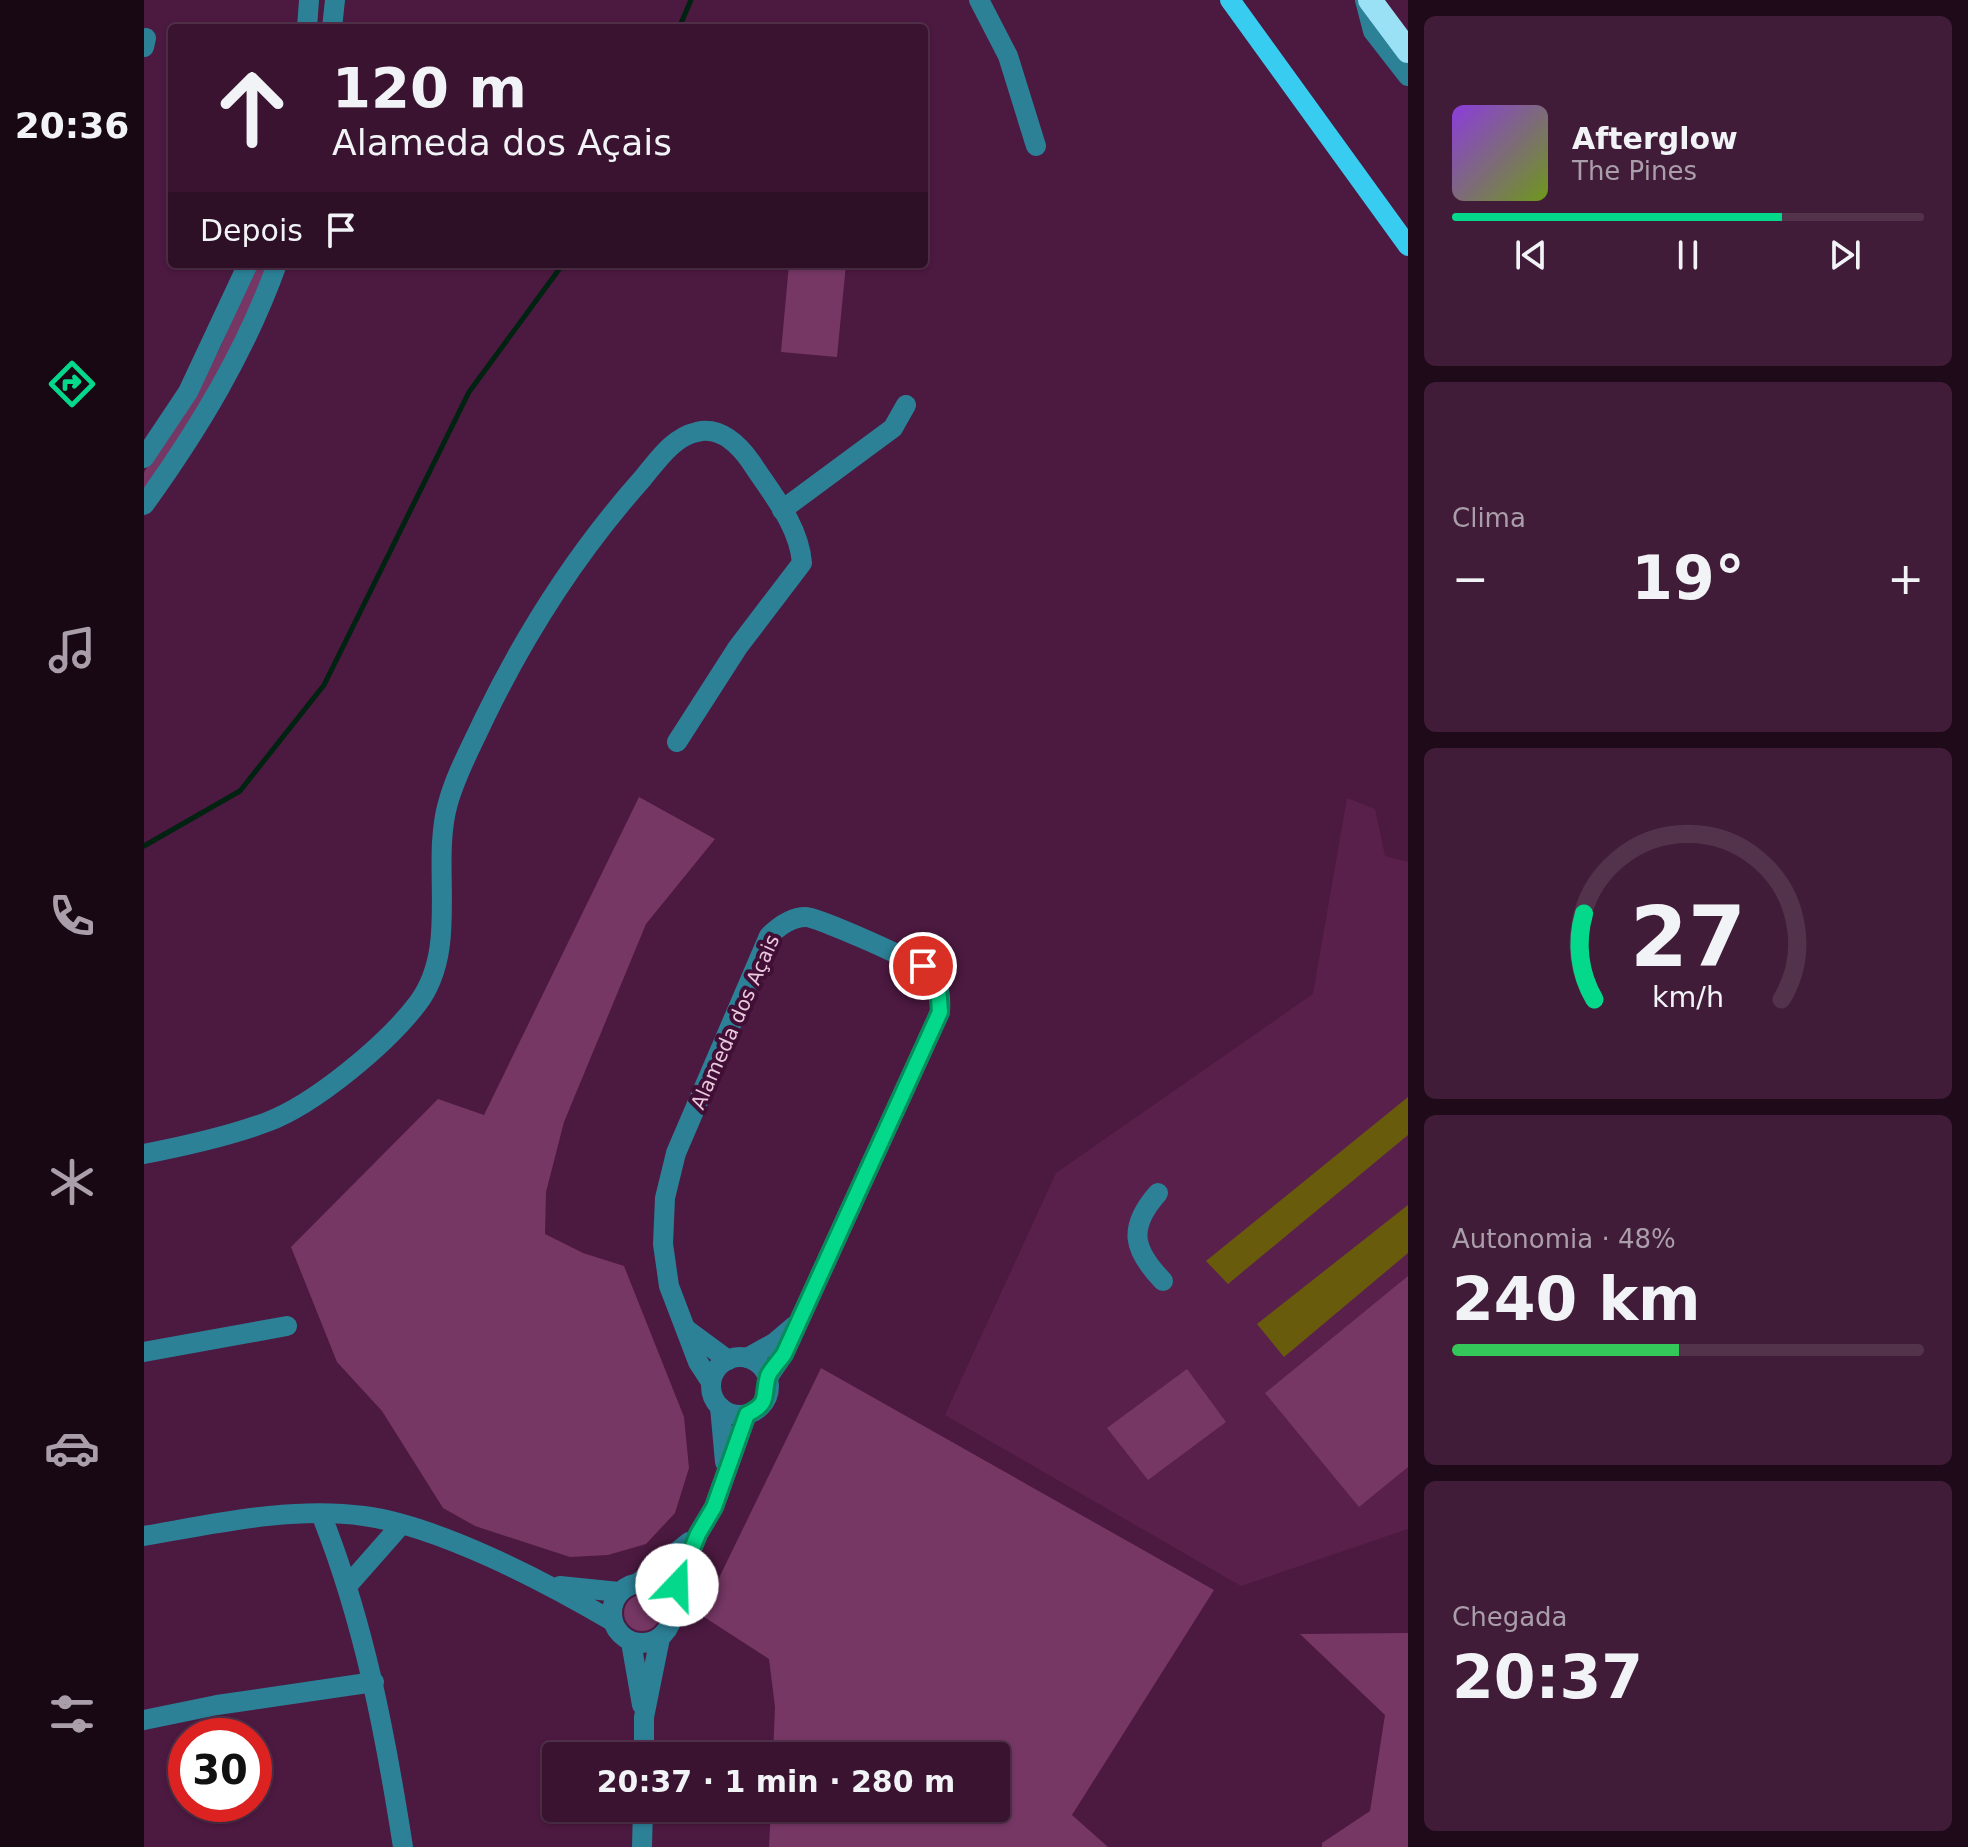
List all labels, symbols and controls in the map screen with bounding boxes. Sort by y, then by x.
text: 120 m [332,55,527,120]
icon: ahead [200,56,304,160]
text: 20:36 [15,105,129,146]
text: Afterglow [1572,121,1738,156]
text: Alameda dos Açais [332,122,672,163]
text: The Pines [1572,156,1697,186]
icon: arrive [319,208,363,252]
text: Depois [200,213,303,248]
icon: previous [1509,233,1553,277]
icon: pause [1666,233,1710,277]
icon: next [1823,233,1867,277]
icon: directions [44,356,100,412]
text: Clima [1452,503,1526,533]
text: 19° [1631,543,1745,613]
text: − [1452,553,1489,604]
text: + [1887,553,1924,604]
icon: music [44,622,100,678]
icon: phone [44,888,100,944]
text: 27 [1630,888,1746,985]
street label: Alameda dos Açais [686,931,784,1113]
pin [889,932,957,1000]
icon: arrive [901,944,945,988]
text: km/h [1652,980,1724,1014]
icon: climate [44,1154,100,1210]
text: Autonomia · 48% [1452,1224,1676,1254]
text: 240 km [1452,1264,1701,1334]
icon: car [44,1420,100,1476]
position arrow [635,1543,719,1627]
text: Chegada [1452,1602,1568,1632]
text: 20:37 [1452,1642,1643,1712]
icon: filters [44,1686,100,1742]
speed limit sign: 30 [168,1718,272,1822]
text: 20:37 · 1 min · 280 m [597,1764,955,1799]

